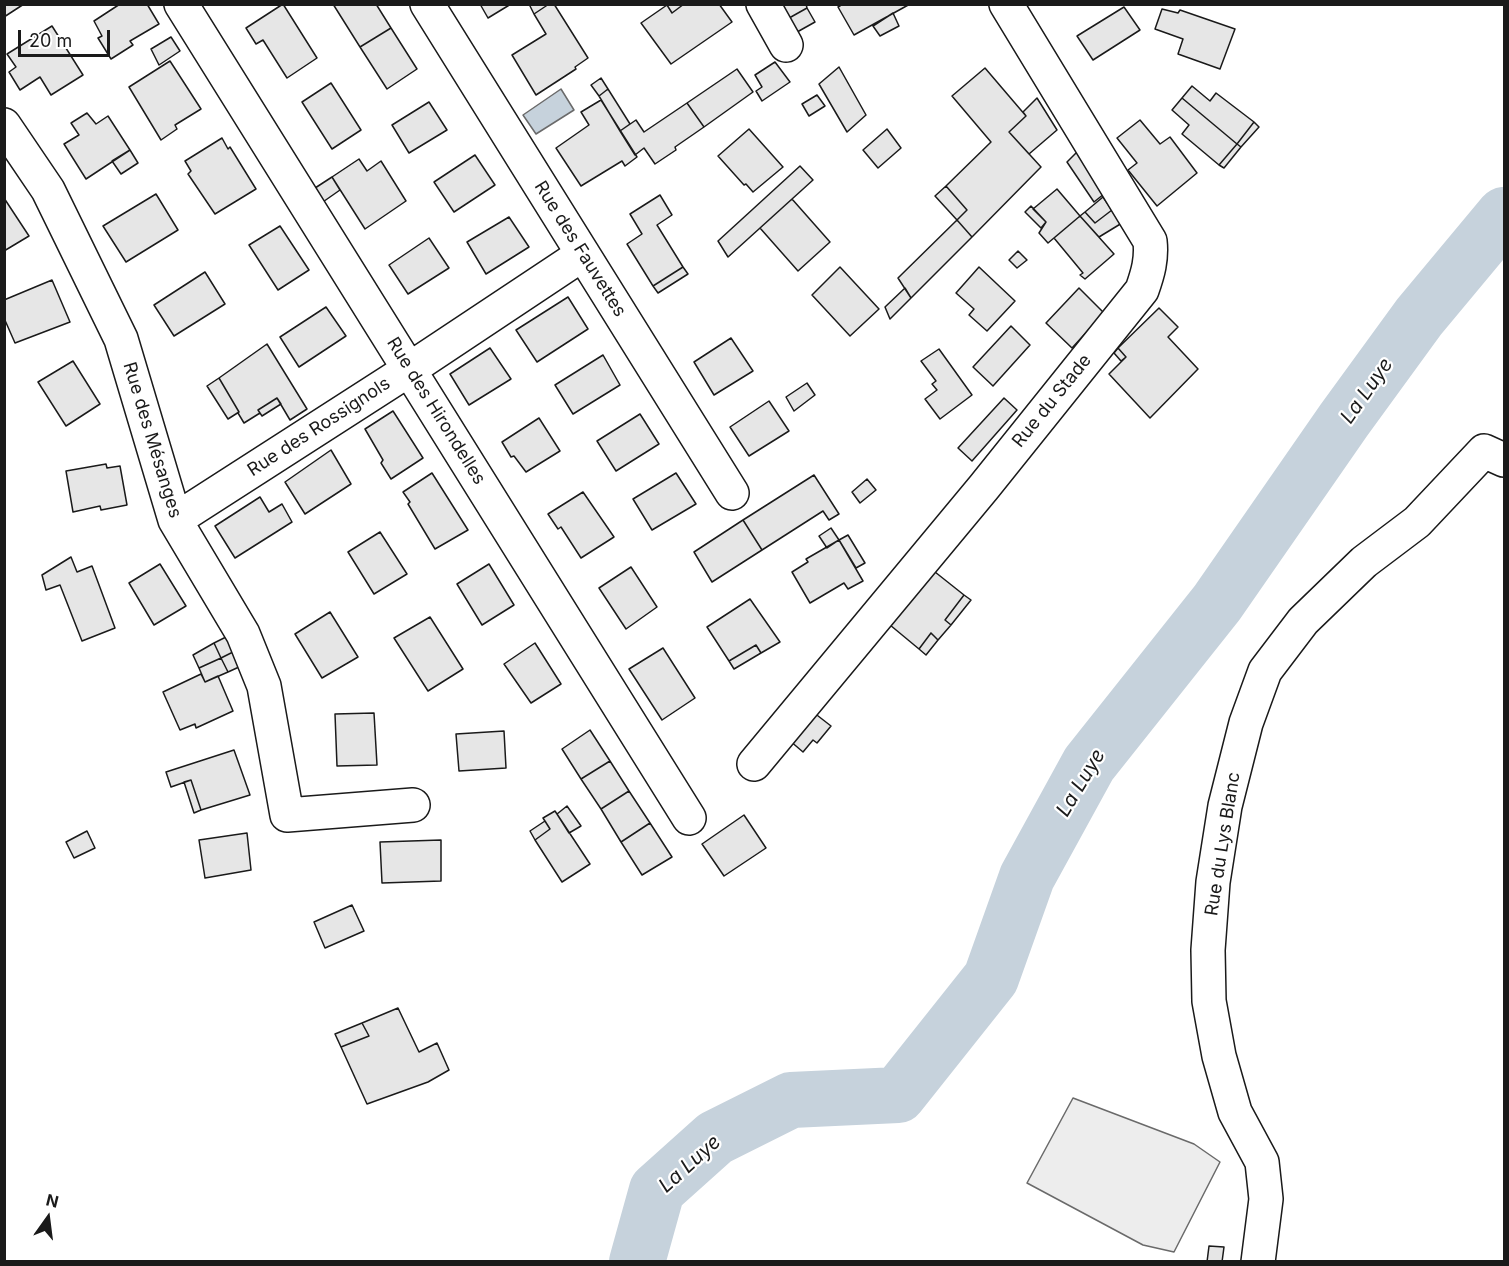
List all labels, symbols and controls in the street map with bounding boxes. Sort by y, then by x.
scale bar [21,18,112,56]
text: 20 m [29,30,72,51]
street label: Rue des Fauvettes [529,177,631,321]
street label: Rue des Hirondelles [382,333,490,489]
street label: Rue du Stade [1008,350,1096,452]
water label: La Luye [1336,354,1398,428]
street label: Rue des Mésanges [118,359,186,521]
street label: Rue des Rossignols [244,373,394,481]
water label: La Luye [1051,745,1111,821]
street label: Rue du Lys Blanc [1201,771,1245,917]
water label: La Luye [654,1130,726,1198]
north arrow [18,1188,78,1248]
text: N [44,1189,61,1212]

